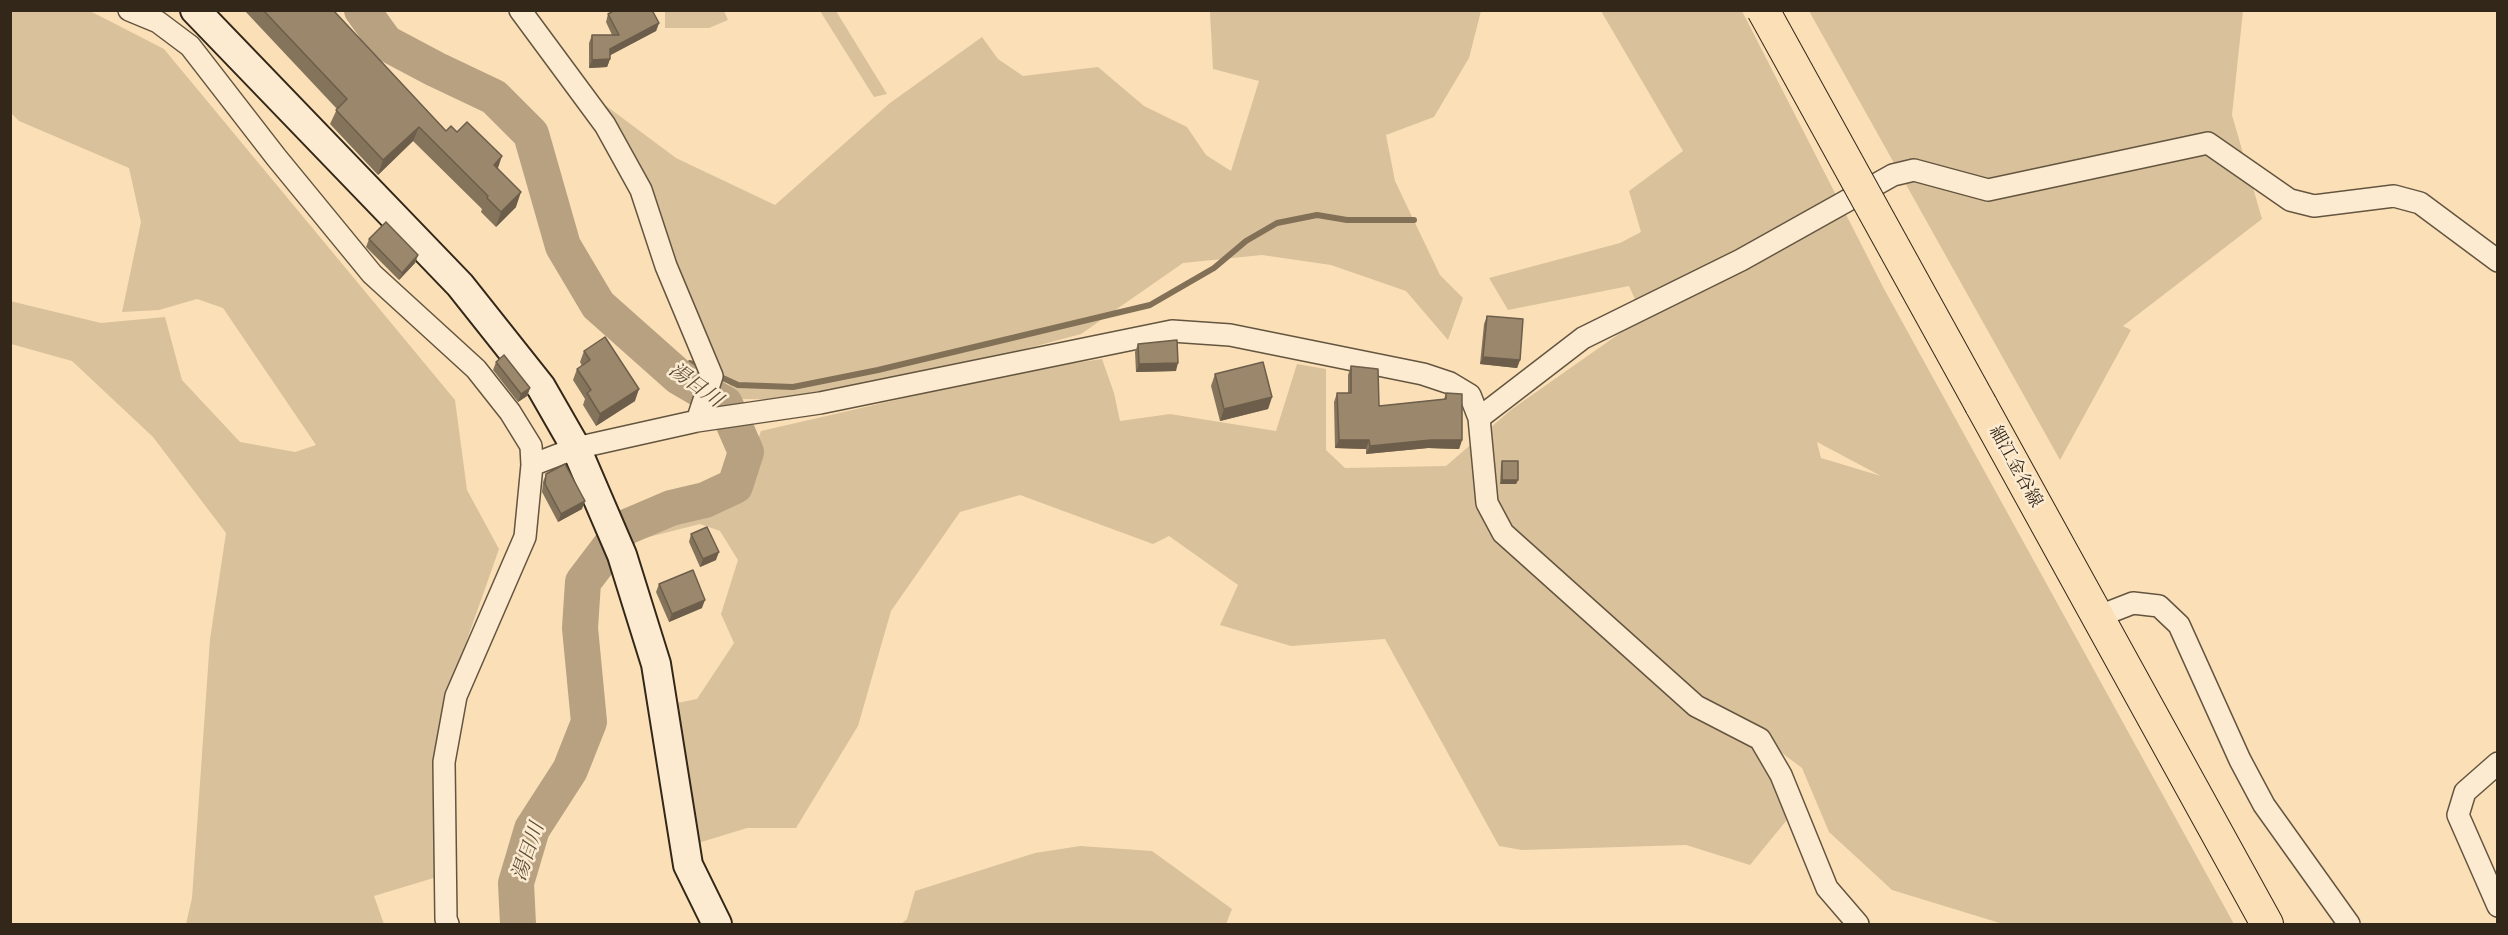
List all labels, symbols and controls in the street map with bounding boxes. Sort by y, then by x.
water label: 湯日川 [664,359,726,413]
street label: 細江金谷線 [1984,422,2046,512]
water label: 湯日川 [508,820,550,884]

